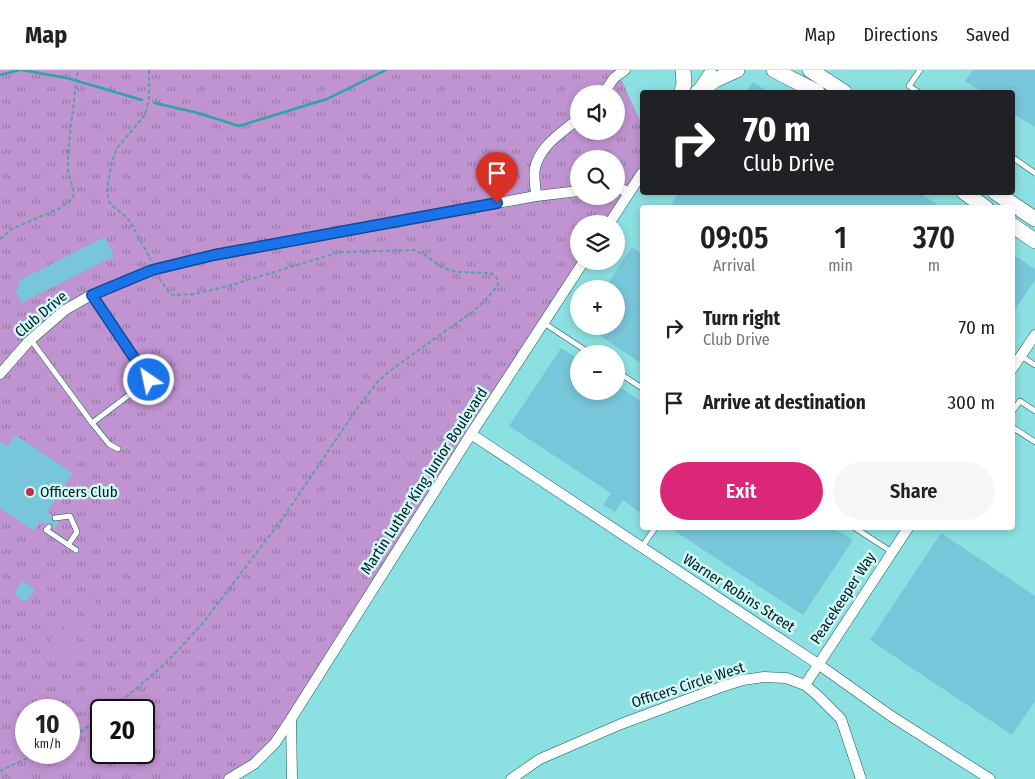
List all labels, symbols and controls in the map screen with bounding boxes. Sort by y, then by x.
text: Map [25,21,67,49]
text: Map [804,24,836,46]
text: Directions [864,24,938,46]
text: Saved [966,24,1010,46]
map controls [570,85,625,400]
button: sound [570,85,625,140]
text: 70 m [743,108,811,150]
icon: right [660,110,725,175]
button: search [570,150,625,205]
text: Club Drive [743,150,835,177]
pin [476,152,518,203]
icon: arrive [483,159,511,187]
button: layers [570,215,625,270]
text: 09:05 [700,220,768,256]
text: 1 [834,220,847,256]
text: 370 [913,220,955,256]
text: Arrival [713,256,755,275]
text: min [828,256,853,275]
text: m [928,256,940,275]
button: + [570,280,625,335]
street label: Club Drive [11,287,71,341]
text: Turn right [703,307,780,330]
icon: right [660,314,688,342]
text: 70 m [959,316,995,339]
text: Club Drive [703,330,770,349]
button: − [570,345,625,400]
position arrow [122,353,174,405]
street label: Martin Luther King Junior Boulevard [357,384,491,578]
icon: arrive [660,389,688,417]
text: Arrive at destination [703,391,866,414]
text: 300 m [948,391,995,414]
button: Exit [660,462,823,520]
button: Share [833,462,995,520]
place label: Officers Club [40,483,118,501]
marker: Officers Club [24,486,36,498]
street label: Peacekeeper Way [807,548,880,647]
street label: Warner Robins Street [680,550,798,636]
street label: Officers Circle West [629,658,747,712]
speed limit sign: 20 [90,699,155,764]
text: 10 [35,710,60,740]
text: km/h [34,737,61,751]

